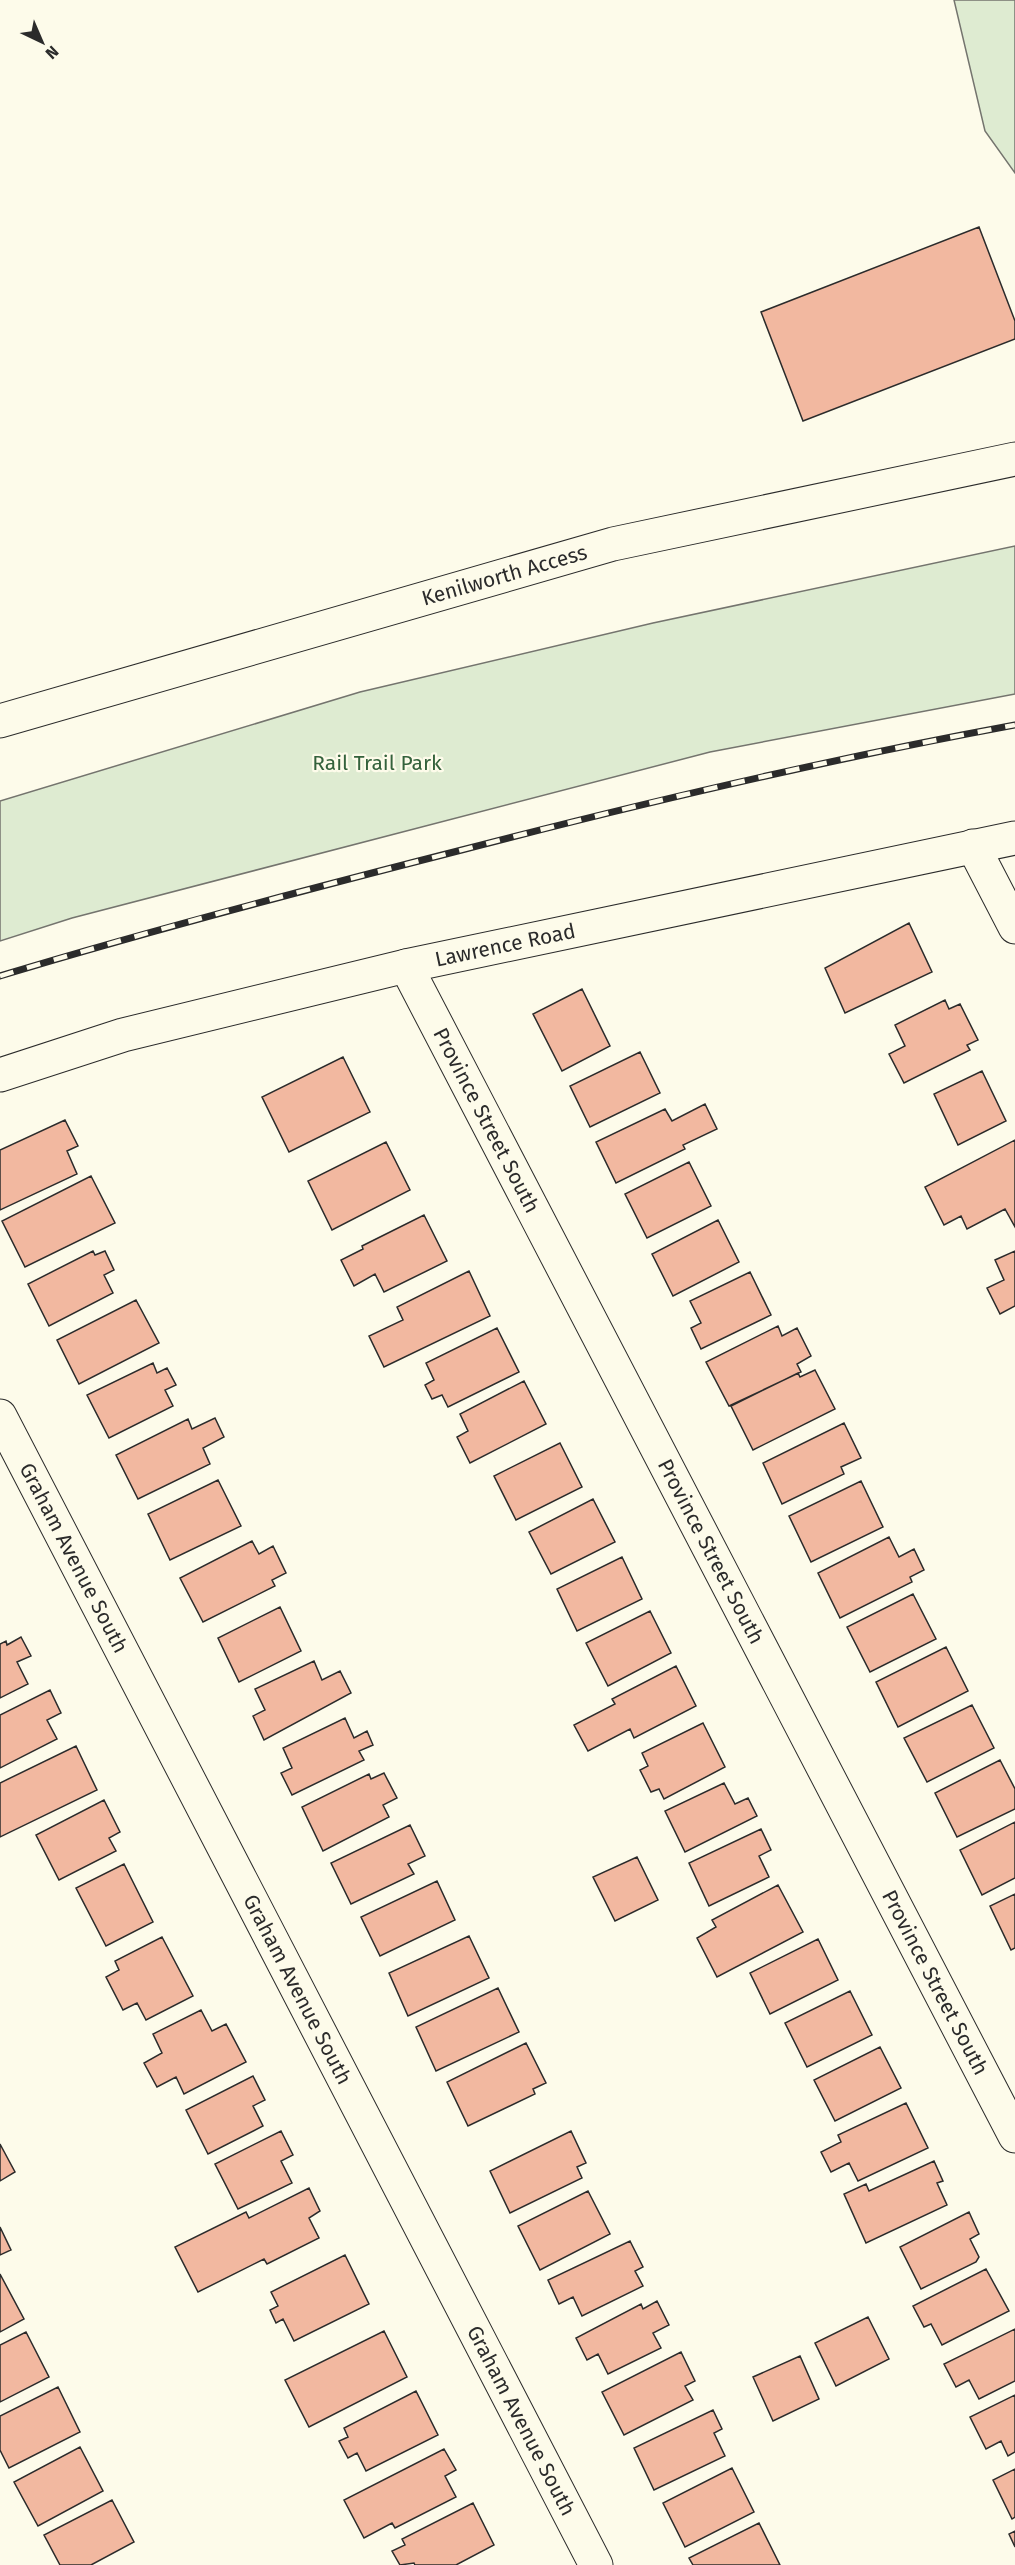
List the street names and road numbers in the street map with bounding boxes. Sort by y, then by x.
street label: Kenilworth Access [419,539,590,612]
street label: Lawrence Road [433,918,578,973]
street label: Province Street South [427,1023,545,1217]
street label: Province Street South [652,1454,770,1648]
street label: Graham Avenue South [14,1459,134,1657]
street label: Province Street South [876,1886,994,2080]
street label: Graham Avenue South [237,1890,357,2089]
street label: Graham Avenue South [461,2321,581,2520]

